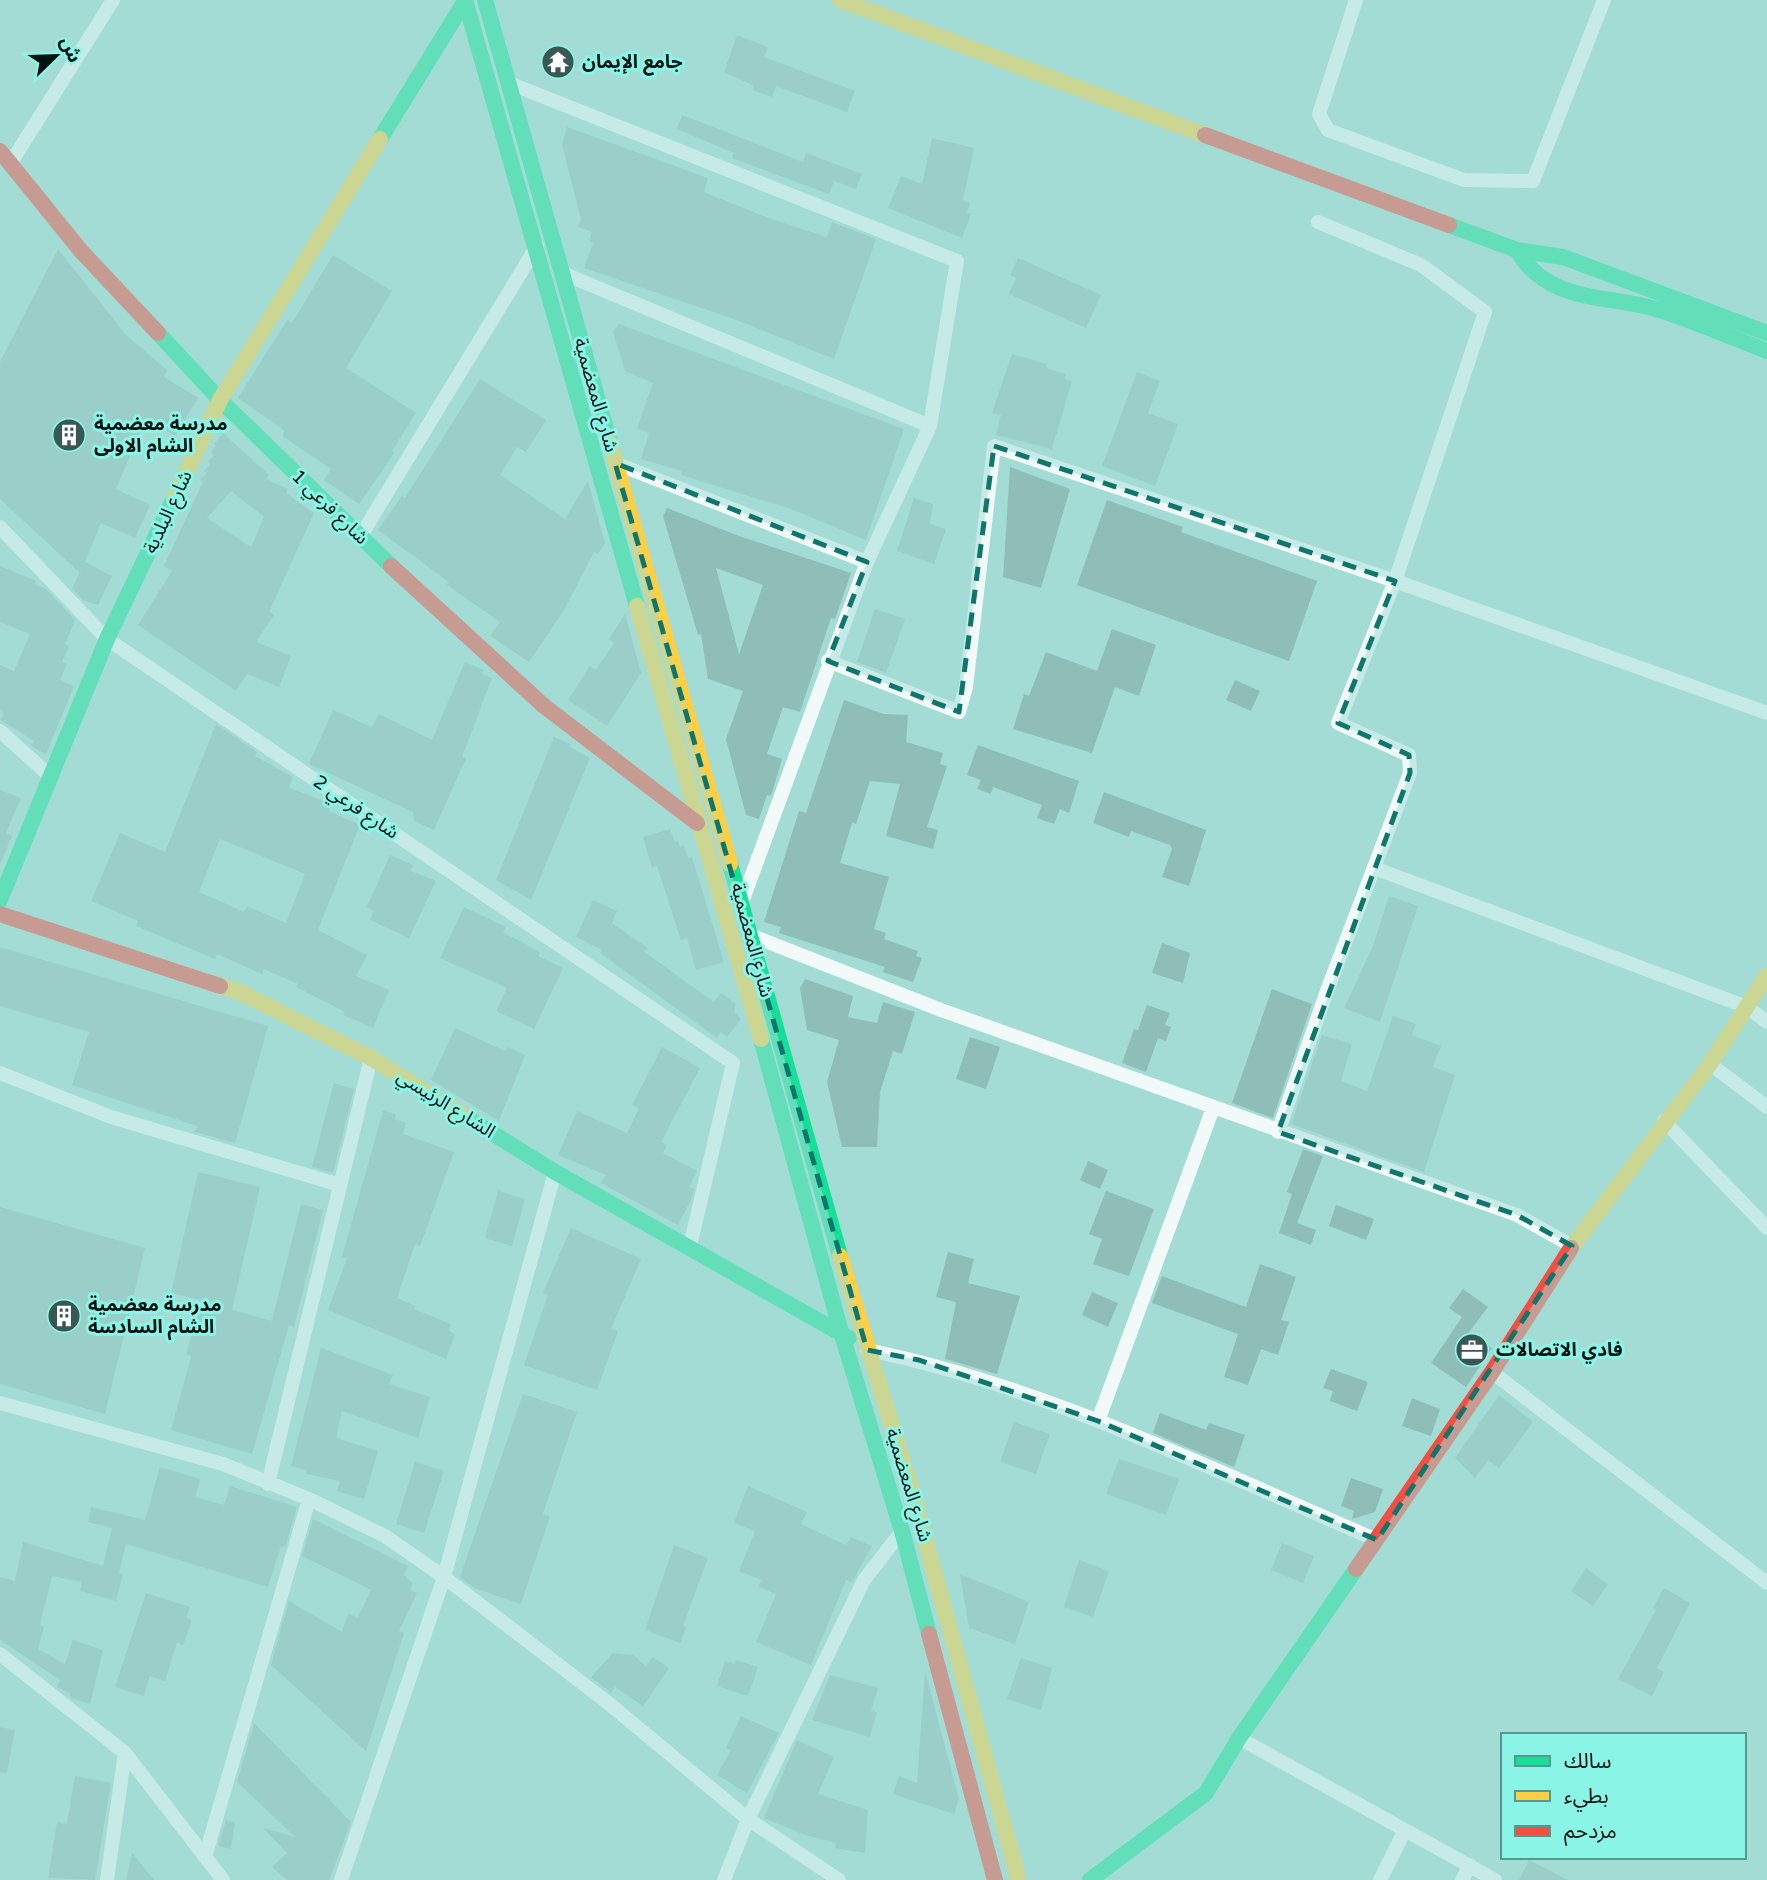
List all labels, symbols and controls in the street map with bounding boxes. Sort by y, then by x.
north arrow [21,21,91,91]
text: ش [56,33,86,66]
temple icon: جامع الإيمان [539,43,577,81]
place label: جامع الإيمان [582,51,683,76]
street label: شارع المعضمية [567,335,623,455]
place label: مدرسة معضمية الشام الاولى [94,413,227,460]
building icon: مدرسة معضمية الشام الاولى [50,416,88,454]
street label: شارع فرعي 1 [285,465,373,551]
street label: شارع البلدية [139,467,199,558]
street label: شارع فرعي 2 [307,770,403,846]
street label: شارع المعضمية [724,880,778,1000]
street label: الشارع الرئيسي [391,1065,499,1146]
place label: مدرسة معضمية الشام السادسة [88,1294,221,1341]
building icon: مدرسة معضمية الشام السادسة [45,1297,83,1335]
office icon: فادي الاتصالات [1453,1331,1491,1369]
place label: فادي الاتصالات [1496,1339,1623,1364]
street label: شارع المعضمية [879,1426,937,1545]
legend [1501,1733,1746,1859]
text: سالك [1564,1749,1611,1774]
text: بطيء [1564,1784,1609,1812]
text: مزدحم [1564,1819,1617,1846]

